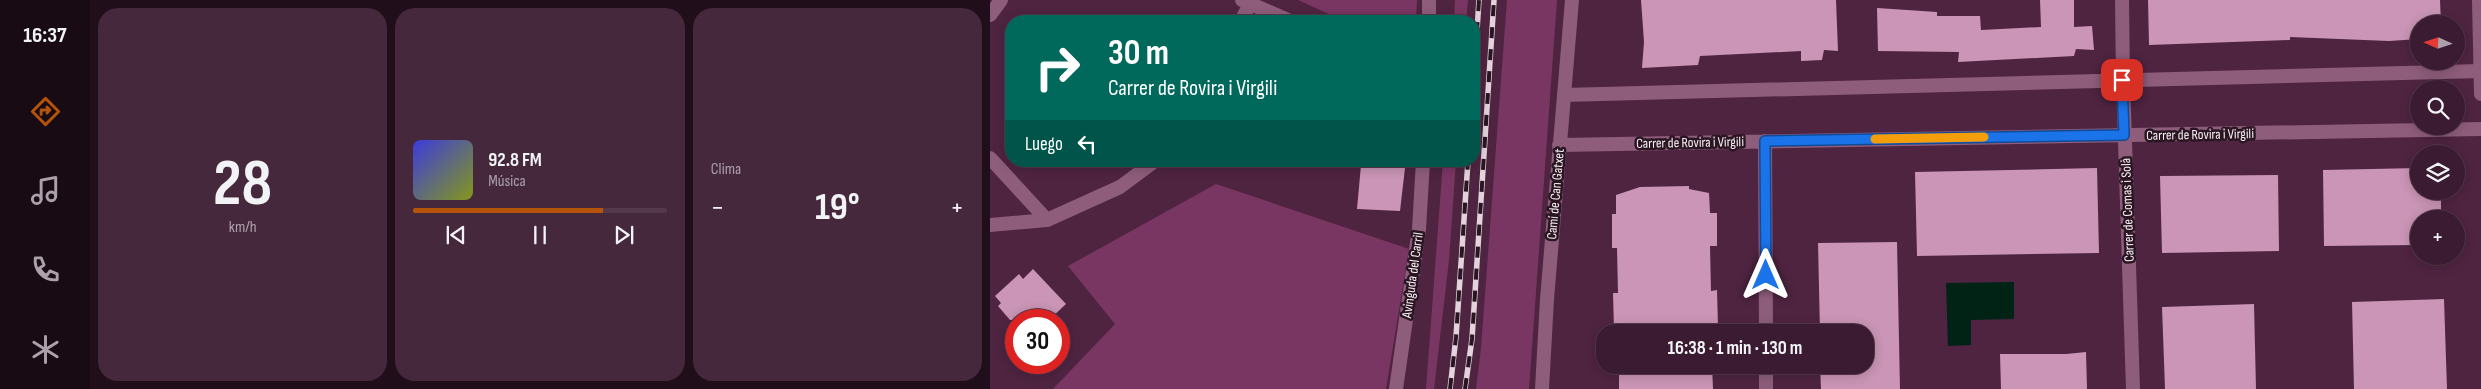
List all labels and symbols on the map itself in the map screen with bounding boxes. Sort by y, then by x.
north arrow [2410,15,2465,70]
pin [2101,59,2143,101]
street label: Carrer de Rovira i Virgili [2146,125,2254,144]
street label: Carrer de Rovira i Virgili [1636,133,1744,152]
street label: Camí de Can Gatxet [1543,148,1568,240]
street label: Carrer de Comas i Solà [2117,158,2138,262]
street label: Avinguda del Carril [1398,231,1427,320]
position arrow [1739,248,1791,300]
speed limit sign: 30 [1005,309,1070,374]

